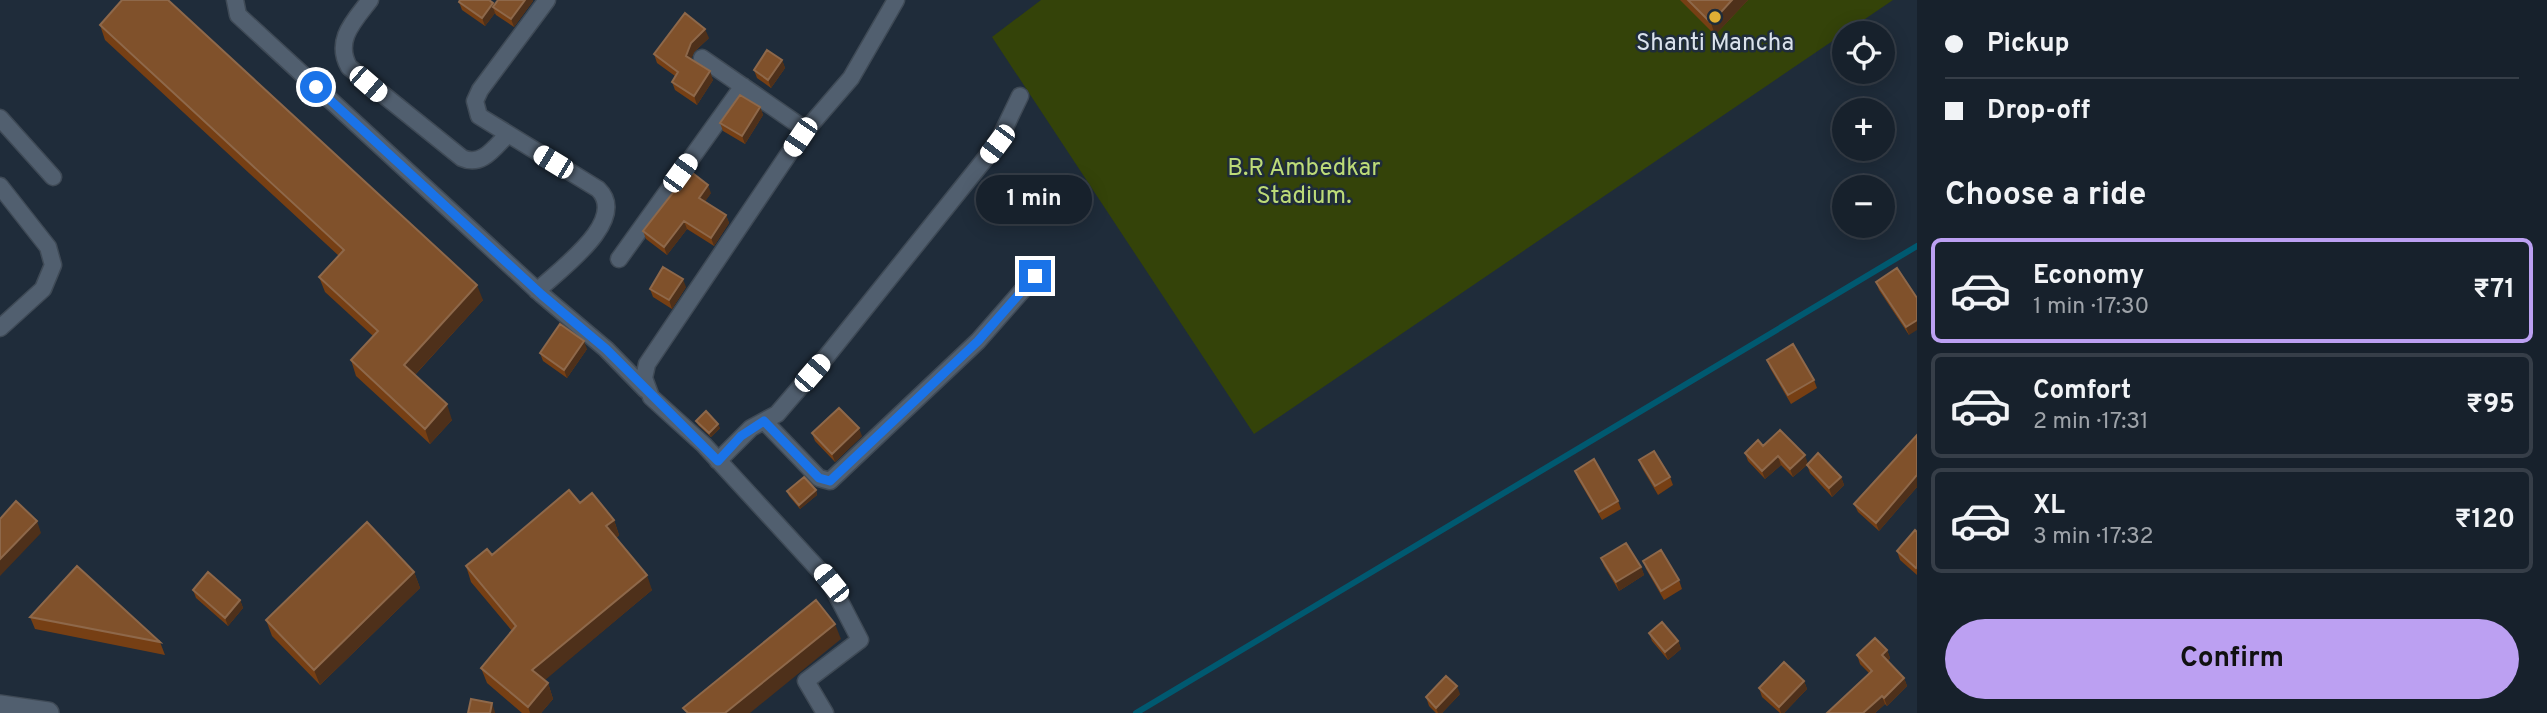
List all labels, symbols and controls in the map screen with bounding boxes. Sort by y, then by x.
marker: Shanti Mancha [1707,9,1723,25]
map controls [1832,21,1895,238]
button: locate [1832,21,1895,84]
text: Pickup [1987,28,2070,61]
place label: Shanti Mancha [1636,29,1794,59]
car [346,62,391,106]
route start [300,71,332,103]
text: Drop-off [1987,95,2090,128]
button: + [1832,98,1895,161]
car [780,114,821,160]
car [976,121,1019,167]
car [530,142,577,182]
car [660,150,701,196]
park label: B.R Ambedkar Stadium. [1227,154,1381,212]
callout: 1 min [977,174,1093,224]
button: − [1832,175,1895,238]
text: Choose a ride [1945,176,2146,216]
text: 1 min [1006,185,1062,214]
icon: car [1949,259,2012,322]
route end [1019,260,1051,292]
text: Economy [2033,260,2144,293]
text: ₹71 [2473,274,2515,307]
text: 1 min · 17:30 [2033,293,2149,322]
car [791,350,834,396]
icon: car [1949,374,2012,437]
text: Comfort [2033,375,2131,408]
text: ₹95 [2466,389,2515,422]
text: 2 min · 17:31 [2033,408,2149,437]
icon: car [1949,489,2012,552]
text: XL [2033,490,2065,523]
text: ₹120 [2455,504,2515,537]
text: 3 min · 17:32 [2033,523,2154,552]
car [810,560,853,606]
button: Confirm [1945,619,2519,699]

